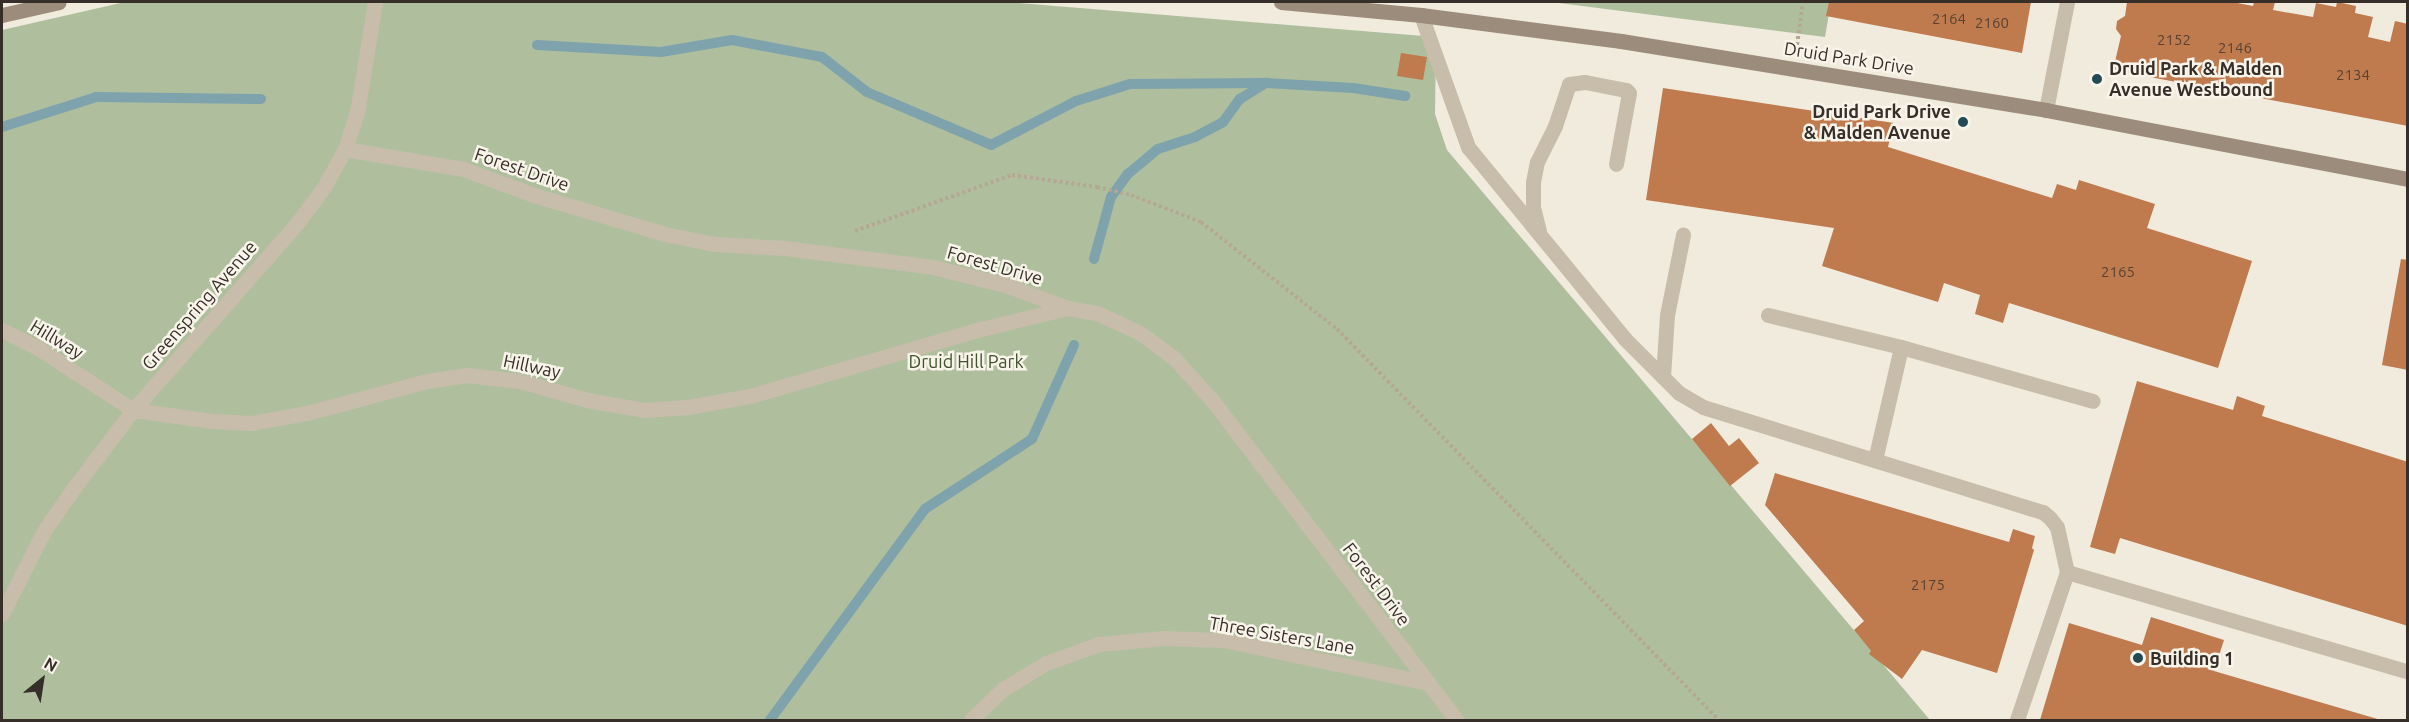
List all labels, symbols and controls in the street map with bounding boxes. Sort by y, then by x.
house number: 2164 [1932,10,1966,28]
house number: 2160 [1975,14,2009,32]
house number: 2152 [2157,31,2191,49]
street label: Druid Park Drive [1782,37,1916,79]
house number: 2146 [2218,39,2252,57]
place label: Druid Park & Malden Avenue Westbound [2109,58,2282,100]
house number: 2134 [2336,66,2370,84]
marker: Druid Park & Malden Avenue Westbound [2090,72,2104,86]
place label: Druid Park Drive & Malden Avenue [1804,101,1951,144]
marker: Druid Park Drive & Malden Avenue [1956,115,1970,129]
street label: Forest Drive [472,143,572,195]
street label: Greenspring Avenue [137,236,261,374]
street label: Forest Drive [945,241,1045,289]
house number: 2165 [2101,263,2135,281]
street label: Hillway [26,315,88,363]
street label: Hillway [501,349,563,383]
park label: Druid Hill Park [908,350,1024,372]
street label: Forest Drive [1339,538,1415,630]
house number: 2175 [1911,576,1945,594]
street label: Three Sisters Lane [1208,612,1356,658]
place label: Building 1 [2150,647,2234,669]
north arrow [12,650,72,710]
marker: Building 1 [2131,651,2145,665]
text: N [41,654,61,675]

